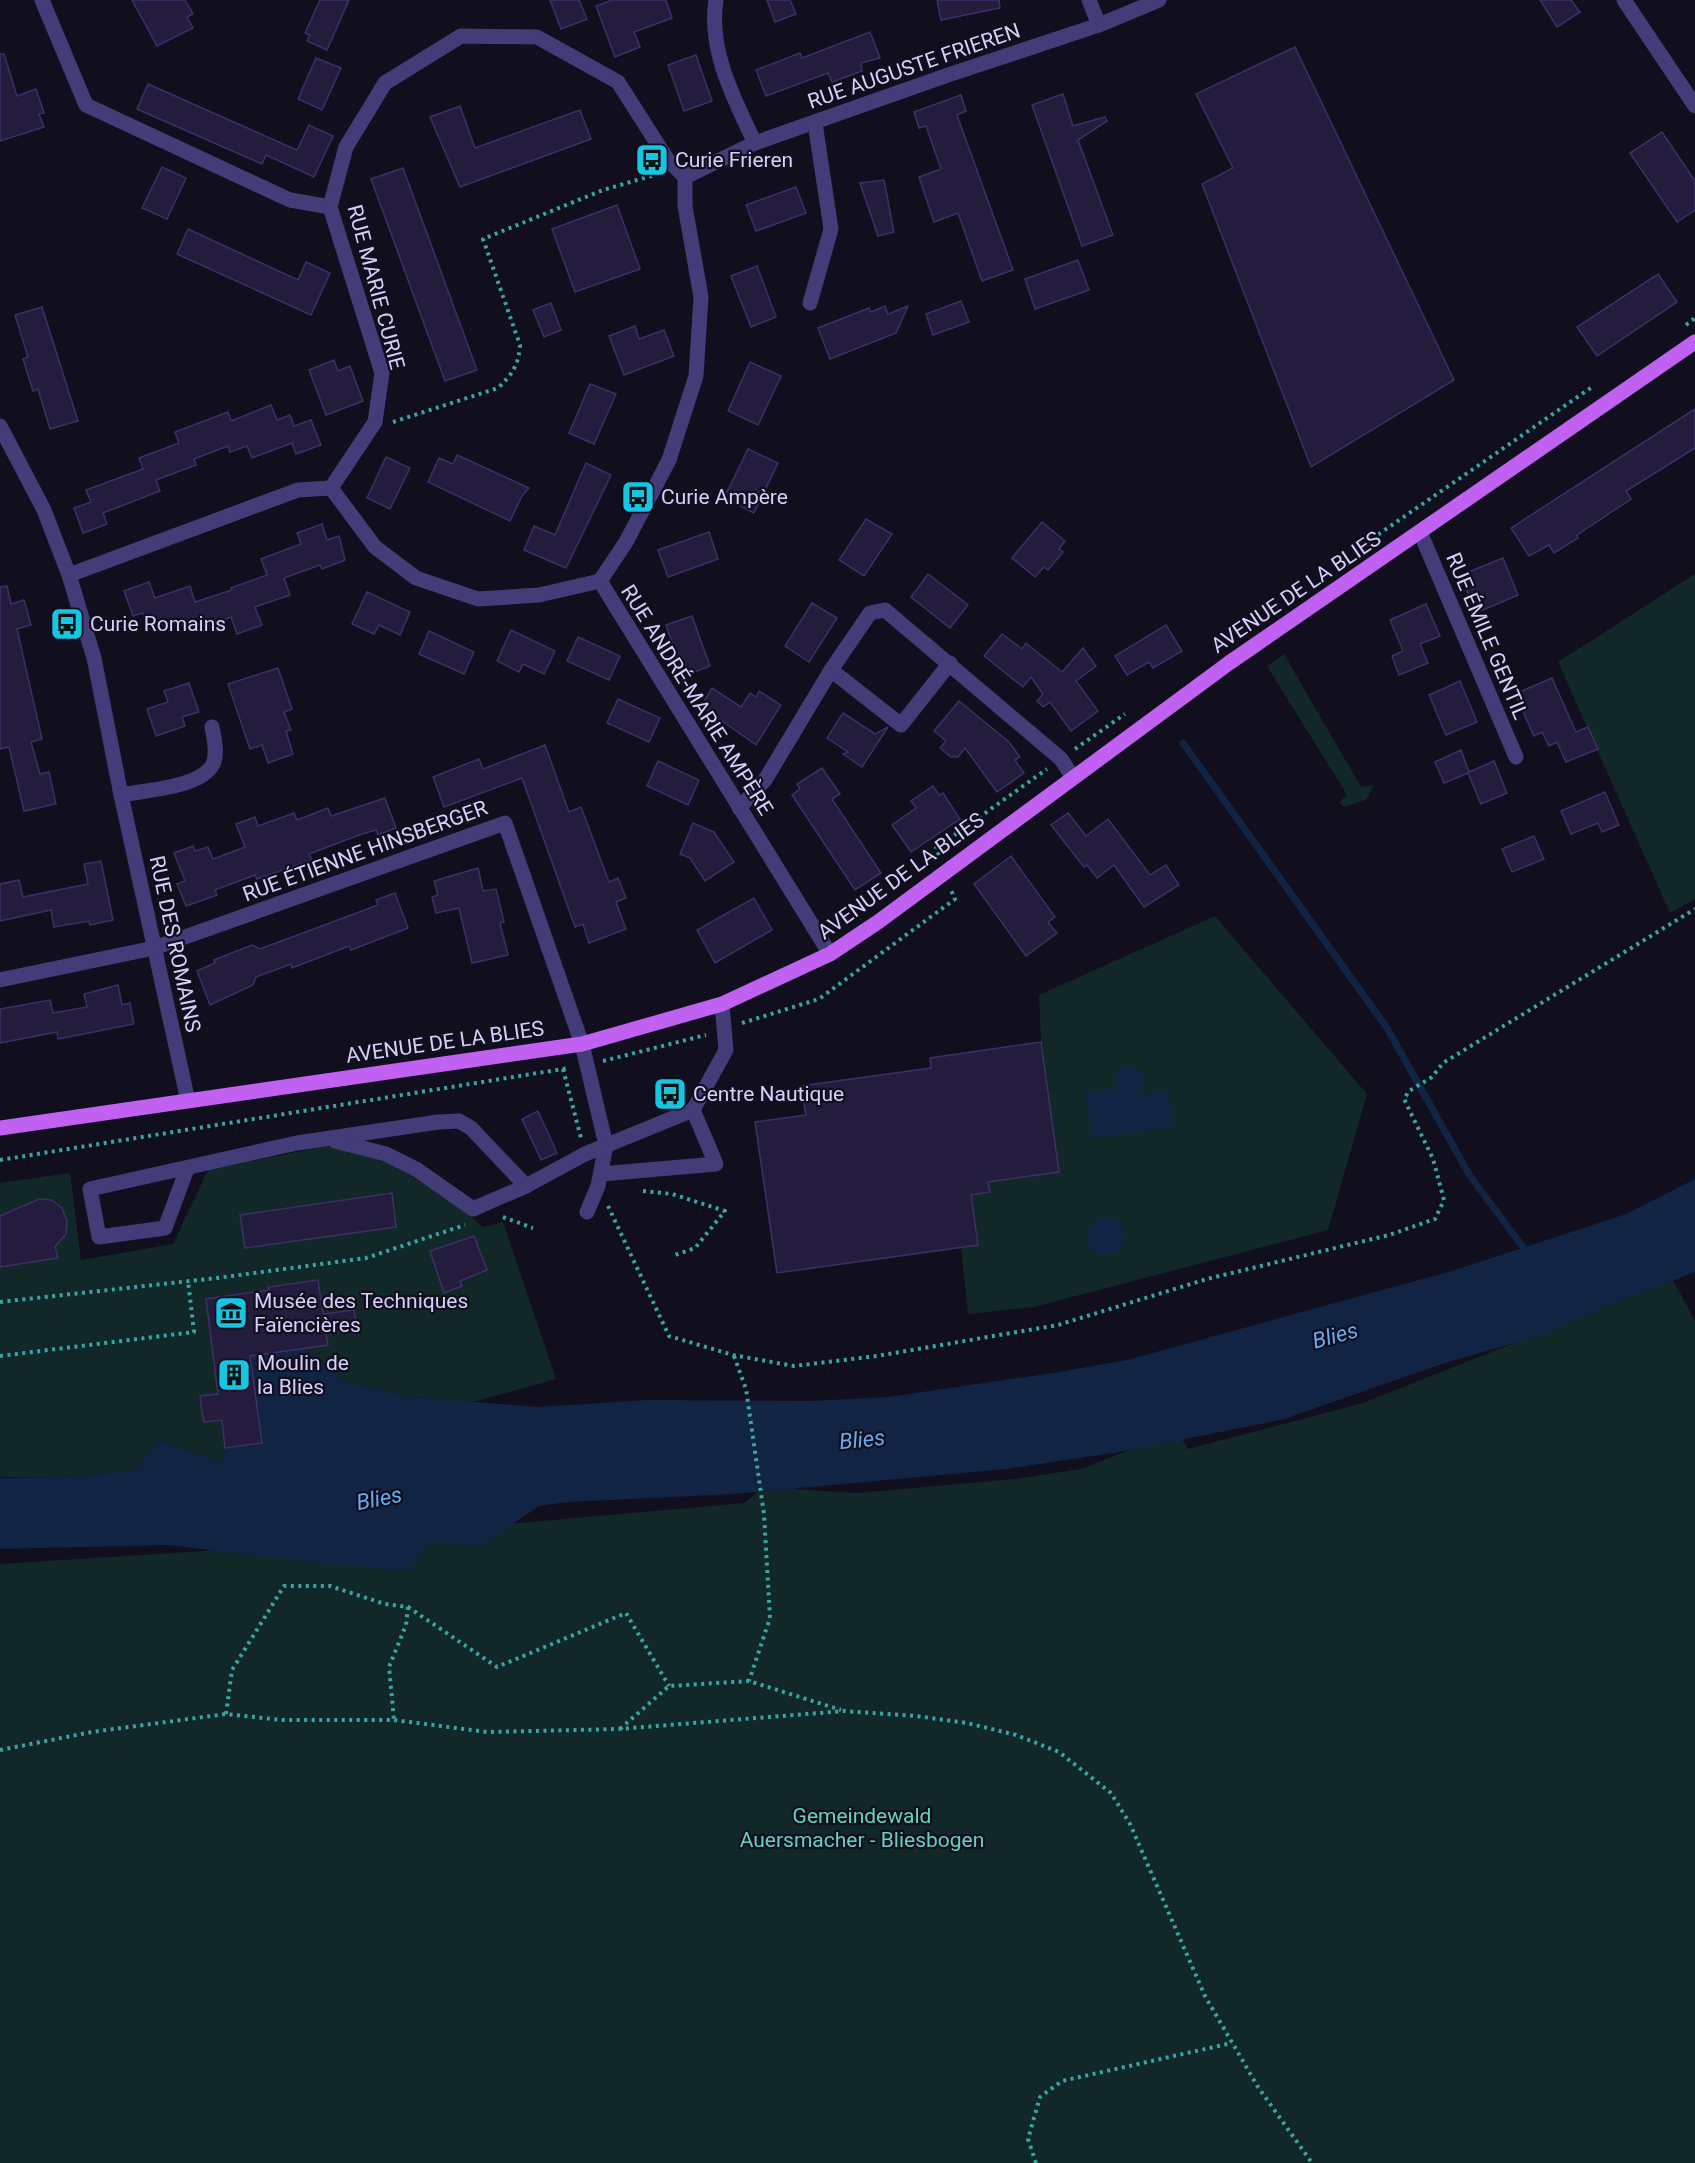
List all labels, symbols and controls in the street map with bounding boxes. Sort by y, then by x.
street label: RUE AUGUSTE FRIEREN [805,18,1023,114]
bus stop icon: Curie Frieren [634,142,670,178]
place label: Curie Frieren [675,148,793,172]
street label: RUE MARIE CURIE [342,202,410,372]
bus stop icon: Curie Ampère [620,479,656,515]
place label: Curie Ampère [661,485,788,509]
street label: AVENUE DE LA BLIES [1207,526,1385,658]
street label: RUE ÉMILE GENTIL [1441,549,1533,723]
street label: RUE ANDRÉ-MARIE AMPÈRE [616,580,778,820]
bus stop icon: Curie Romains [49,606,85,642]
place label: Curie Romains [90,612,226,636]
street label: RUE ÉTIENNE HINSBERGER [239,796,491,906]
street label: AVENUE DE LA BLIES [813,808,989,944]
street label: RUE DES ROMAINS [145,854,205,1034]
street label: AVENUE DE LA BLIES [344,1016,546,1068]
bus stop icon: Centre Nautique [652,1076,688,1112]
place label: Centre Nautique [693,1082,844,1106]
place label: Musée des Techniques Faïencières [254,1289,468,1337]
museum icon: Musée des Techniques Faïencières [213,1295,249,1331]
water label: Blies [1310,1317,1361,1354]
place label: Moulin de la Blies [257,1351,349,1399]
building icon: Moulin de la Blies [216,1357,252,1393]
water label: Blies [838,1425,886,1454]
water label: Blies [354,1482,404,1515]
park label: Gemeindewald Auersmacher - Bliesbogen [740,1804,984,1852]

